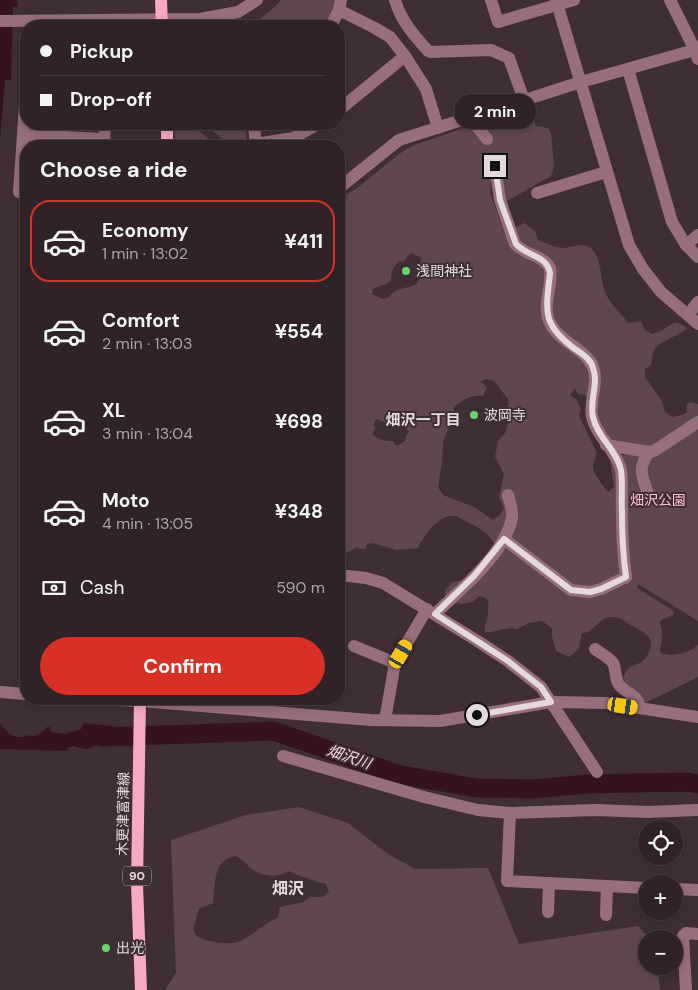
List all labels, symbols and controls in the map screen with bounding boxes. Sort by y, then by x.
text: Pickup [70,39,134,64]
text: Drop-off [70,87,152,112]
callout: 2 min [454,94,536,128]
text: 2 min [474,101,516,122]
text: Choose a ride [40,155,188,184]
route end [484,155,506,177]
text: Economy [102,218,189,243]
icon: car [42,219,87,264]
text: ¥411 [284,229,323,254]
text: 1 min · 13:02 [102,243,188,264]
place label: 浅間神社 [416,262,472,280]
marker: 浅間神社 [400,265,412,277]
text: Comfort [102,308,180,333]
icon: car [42,309,87,354]
text: ¥554 [275,319,323,344]
text: 2 min · 13:03 [102,333,193,354]
text: XL [102,398,125,423]
icon: car [42,399,87,444]
place label: 波岡寺 [484,406,526,424]
text: ¥698 [275,409,323,434]
marker: 波岡寺 [468,409,480,421]
district label: 畑沢一丁目 [385,410,461,430]
text: 3 min · 13:04 [102,423,193,444]
text: Moto [102,488,150,513]
icon: car [42,489,87,534]
park label: 畑沢公園 [630,491,686,509]
text: ¥348 [275,499,323,524]
text: 4 min · 13:05 [102,513,193,534]
icon: cash [40,574,68,602]
text: Cash [80,575,124,600]
text: 590 m [276,577,325,598]
button: Confirm [40,637,325,695]
car [387,637,414,671]
car [607,696,638,716]
route start [466,704,488,726]
water label: 畑沢川 [324,740,375,774]
street label: 木更津富津線 [113,772,133,856]
map controls [638,820,683,975]
button: locate [638,820,683,865]
road number: 90 [123,866,151,886]
button: + [638,875,683,920]
district label: 畑沢 [272,878,304,899]
button: − [638,930,683,975]
place label: 出光 [116,939,144,957]
marker: 出光 [100,942,112,954]

